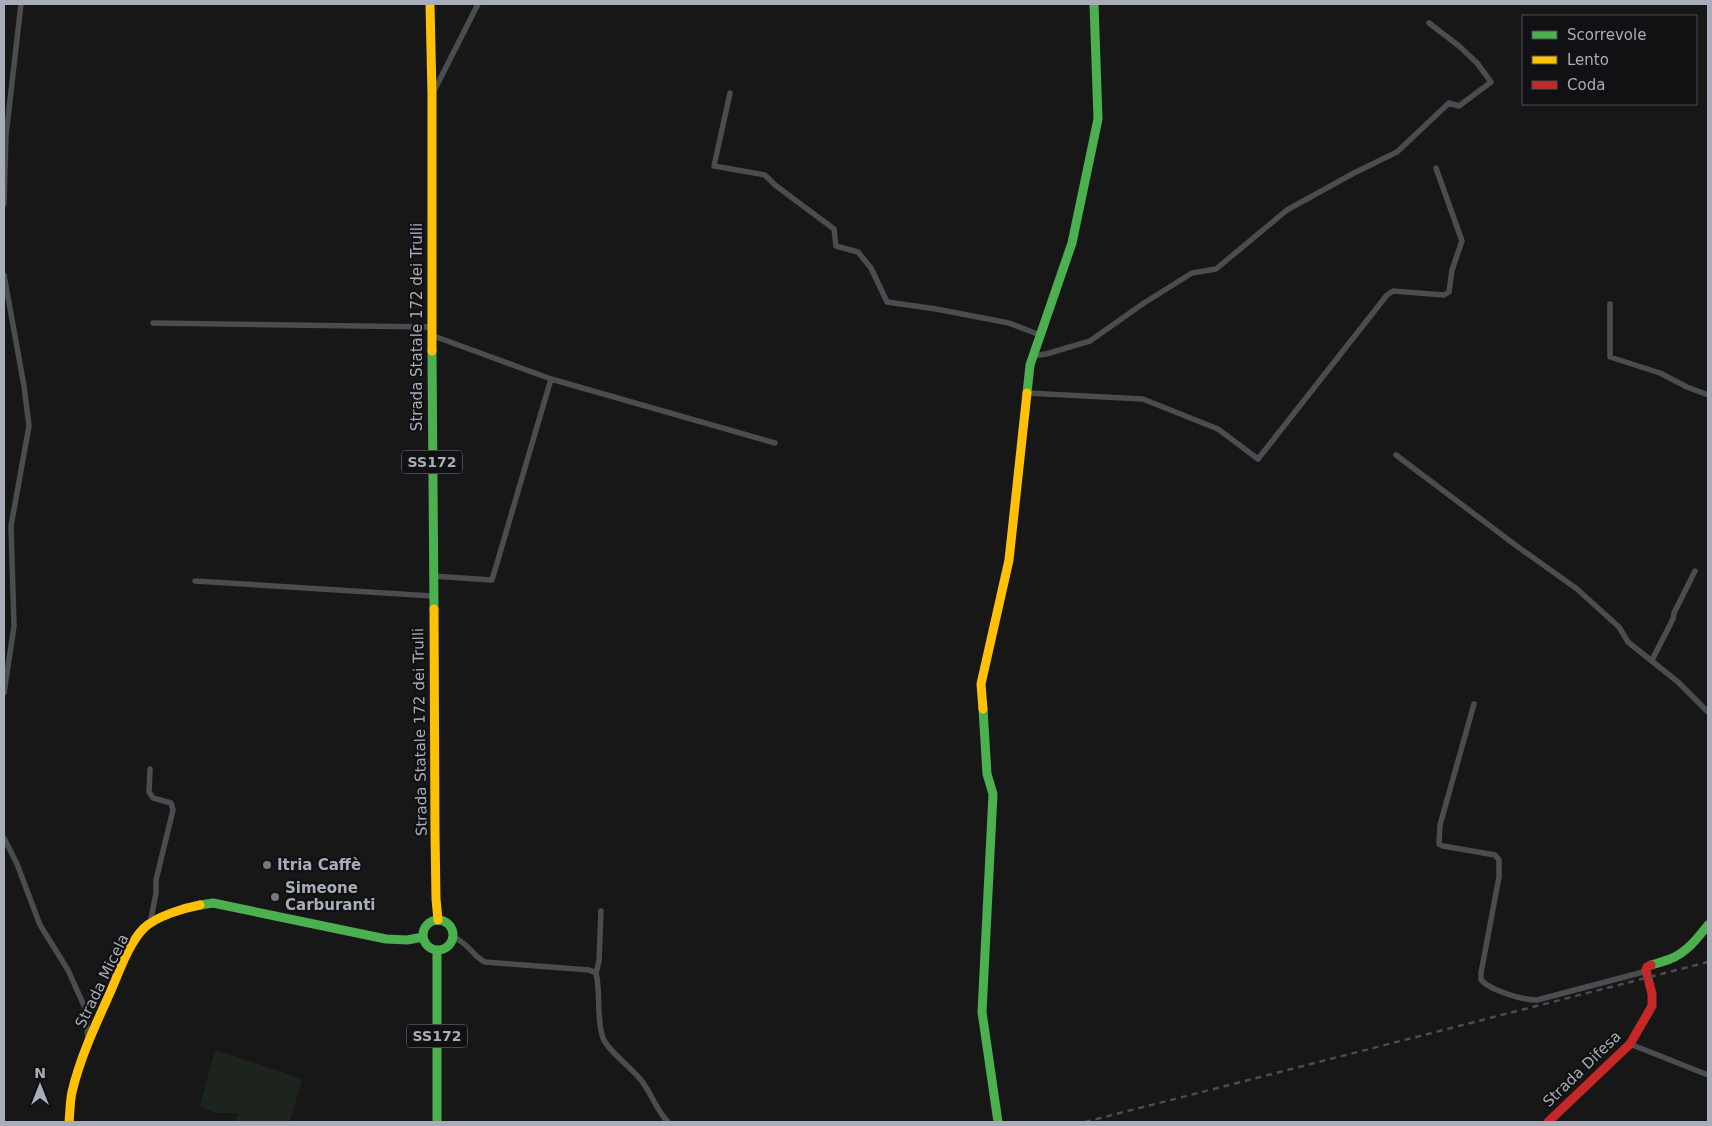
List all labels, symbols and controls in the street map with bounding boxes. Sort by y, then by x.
legend [1522,15,1697,105]
text: Scorrevole [1567,26,1646,44]
text: Lento [1567,51,1609,69]
text: Coda [1567,76,1605,94]
street label: Strada Statale 172 dei Trulli [408,223,426,431]
road number: SS172 [402,451,462,474]
street label: Strada Statale 172 dei Trulli [409,628,431,836]
place label: Itria Caffè [277,856,361,874]
marker: Itria Caffè [261,859,273,871]
place label: Simeone Carburanti [285,879,375,914]
marker: Simeone Carburanti [269,891,281,903]
street label: Strada Micela [72,931,132,1031]
road number: SS172 [407,1024,467,1048]
street label: Strada Difesa [1539,1027,1625,1111]
north arrow [15,1061,65,1111]
text: N [34,1065,46,1081]

